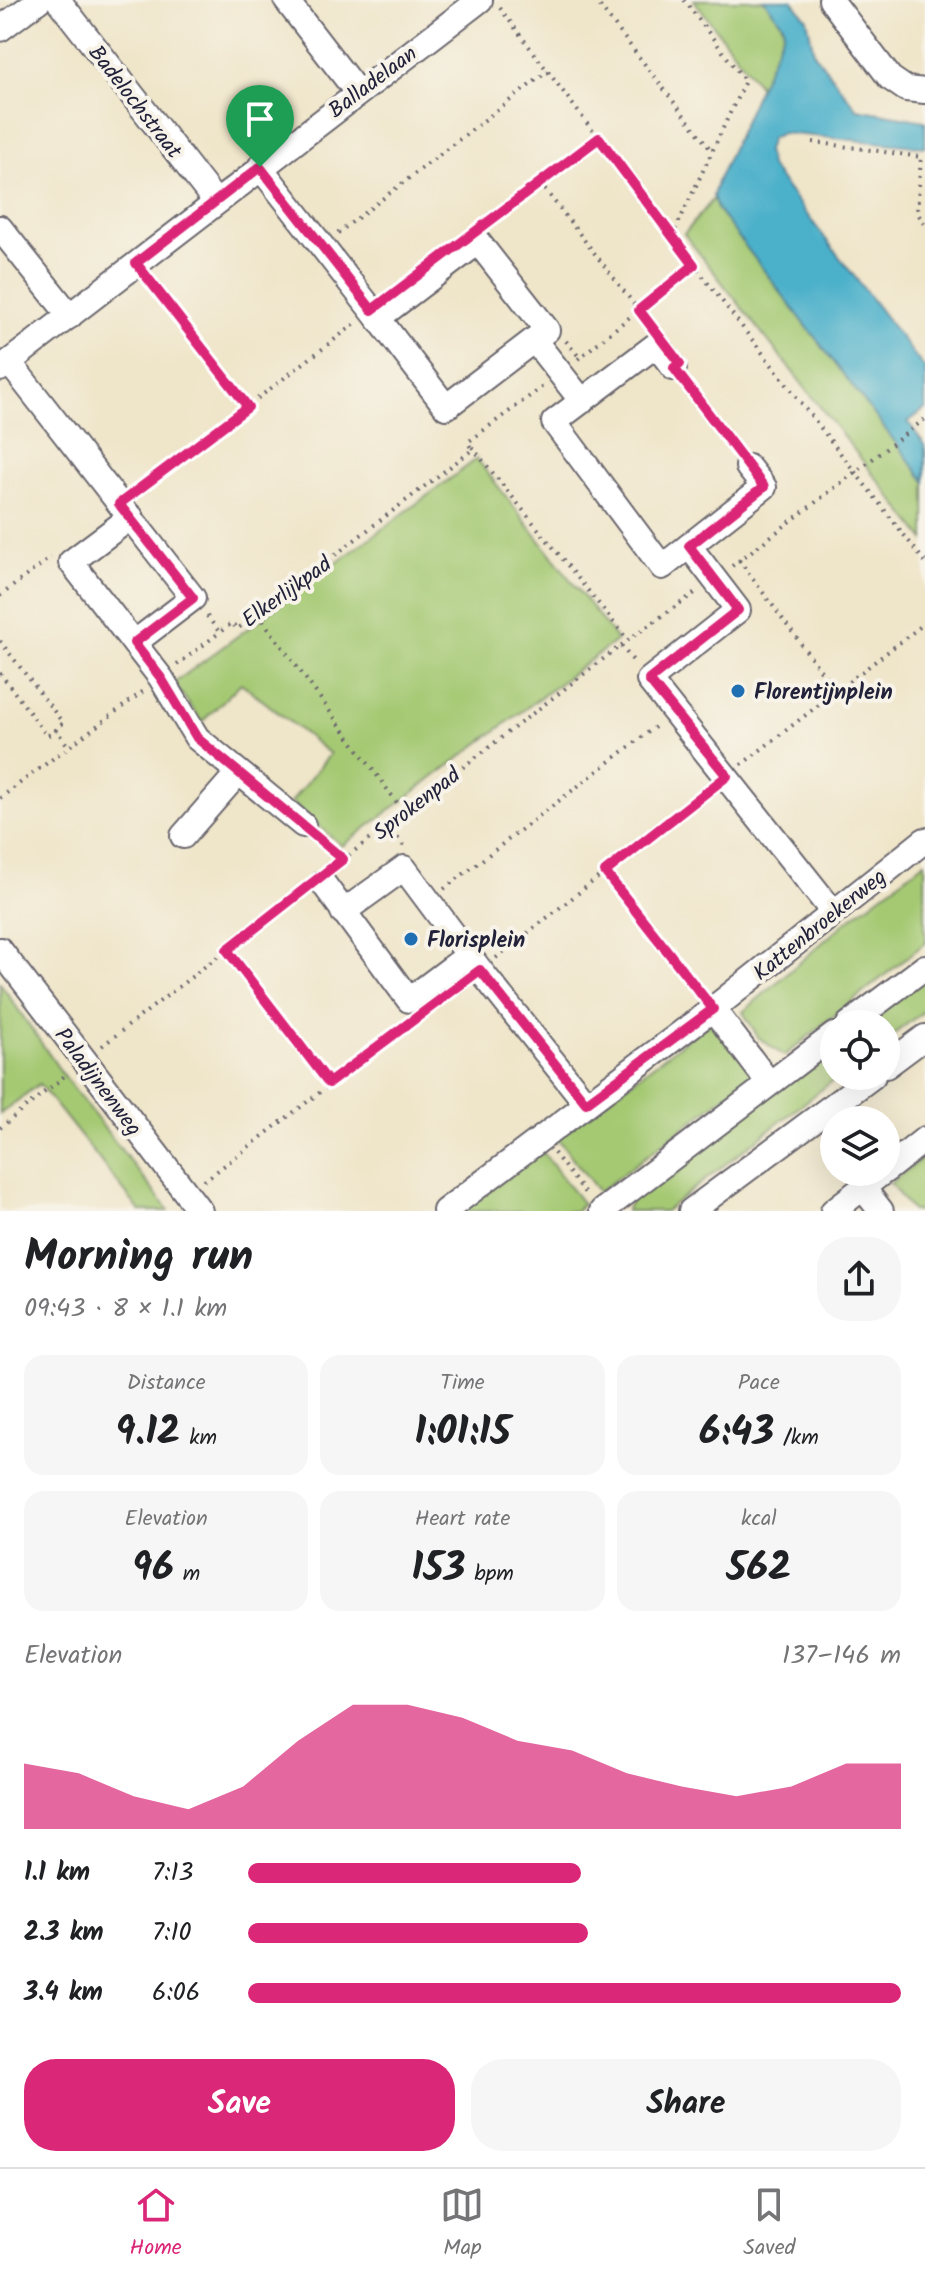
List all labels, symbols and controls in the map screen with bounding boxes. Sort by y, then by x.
street label: Badelochstraat [78,38,190,167]
street label: Balladelaan [321,38,426,128]
pin [226,85,294,167]
icon: arrive [238,97,282,141]
street label: Elkerlijkpad [235,548,341,638]
place label: Florentijnplein [754,676,893,711]
marker: Florentijnplein [729,682,747,700]
street label: Sprokenpad [366,759,470,851]
street label: Kattenbroekerweg [746,861,895,991]
place label: Florisplein [427,924,525,959]
marker: Florisplein [402,930,420,948]
map controls [820,1010,900,1186]
button: locate [820,1010,900,1090]
street label: Paladijnenweg [44,1021,150,1144]
button: layers [820,1106,900,1186]
text: Morning run [24,1223,253,1293]
button: share [817,1237,901,1321]
text: 09:43 · 8 × 1.1 km [24,1288,227,1330]
text: Distance [127,1366,206,1401]
text: Time [440,1366,485,1401]
text: Pace [738,1366,780,1401]
text: 9.12 [115,1401,180,1465]
text: 1:01:15 [414,1401,511,1465]
text: 6:43 [699,1401,774,1465]
text: km [180,1421,217,1456]
text: /km [774,1421,819,1456]
text: Elevation [125,1502,208,1537]
text: Heart rate [415,1502,510,1537]
text: kcal [741,1502,777,1537]
text: 96 [132,1537,174,1601]
text: 153 [411,1537,465,1601]
text: 562 [726,1537,791,1601]
text: m [174,1557,200,1592]
text: bpm [465,1557,514,1592]
text: Elevation [24,1635,122,1677]
text: 137–146 m [782,1635,901,1677]
text: 1.1 km [24,1852,90,1894]
text: 7:13 [152,1852,193,1894]
text: 2.3 km [24,1912,104,1954]
text: 7:10 [152,1912,192,1954]
text: 3.4 km [24,1972,103,2014]
text: 6:06 [152,1972,200,2014]
button: Save [24,2059,455,2151]
button: Share [471,2059,901,2151]
tab: Home [129,2183,182,2266]
tab: Map [440,2183,484,2266]
tab: Saved [743,2183,796,2266]

